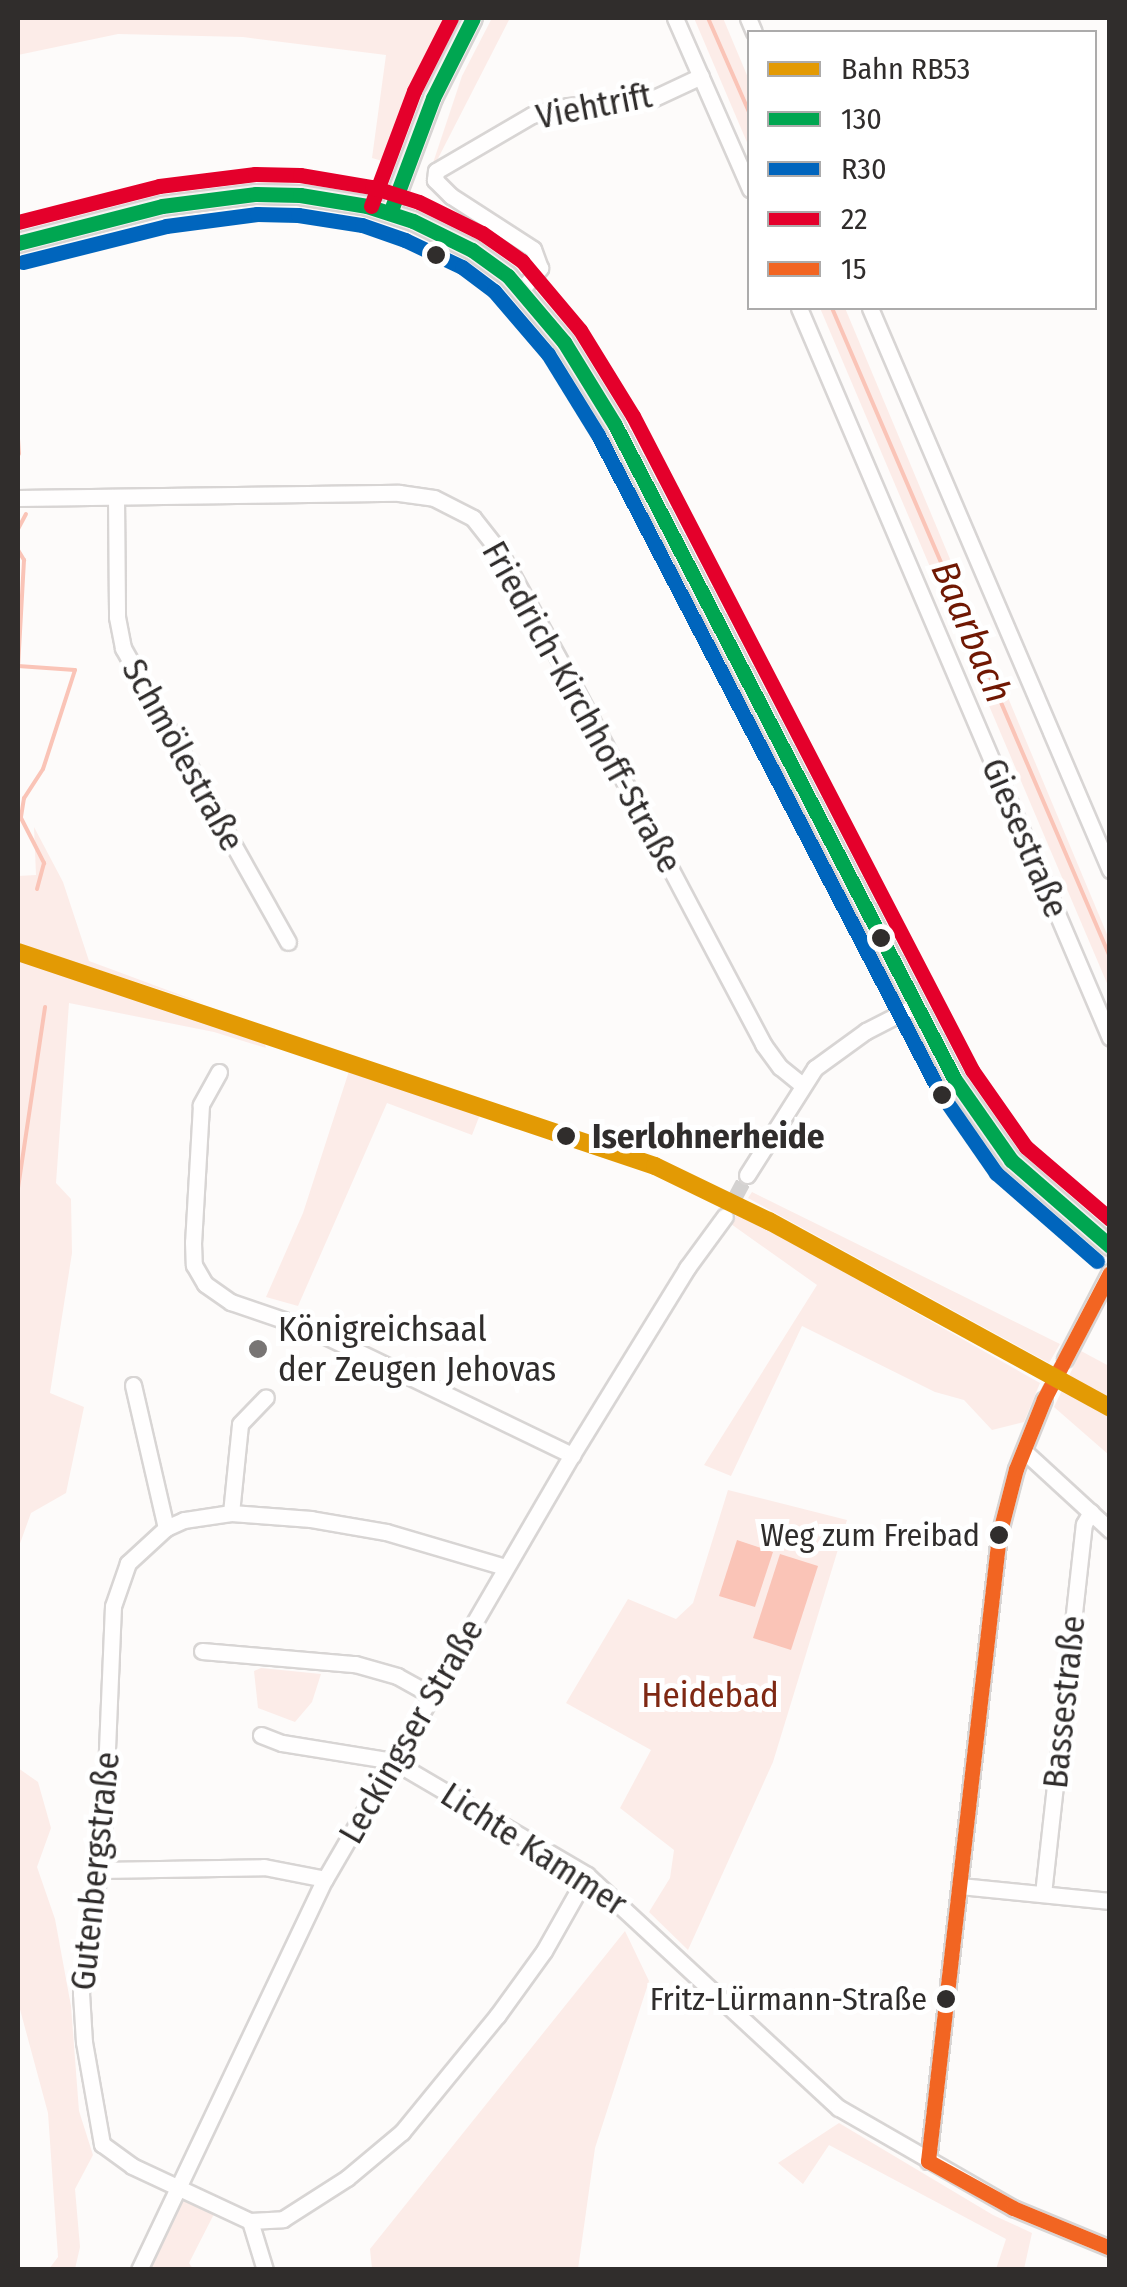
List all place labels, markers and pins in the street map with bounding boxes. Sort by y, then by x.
unlabelled marker [426,245,446,265]
unlabelled marker [871,928,891,948]
unlabelled marker [932,1085,952,1105]
place label: Iserlohnerheide [592,1115,825,1157]
marker: Iserlohnerheide [549,1119,583,1153]
place label: Königreichsaal der Zeugen Jehovas [278,1308,556,1390]
marker: Königreichsaal der Zeugen Jehovas [247,1338,269,1360]
place label: Weg zum Freibad [760,1516,980,1554]
marker: Weg zum Freibad [989,1525,1009,1545]
place label: Fritz-Lürmann-Straße [650,1980,927,2018]
marker: Fritz-Lürmann-Straße [936,1989,956,2009]

